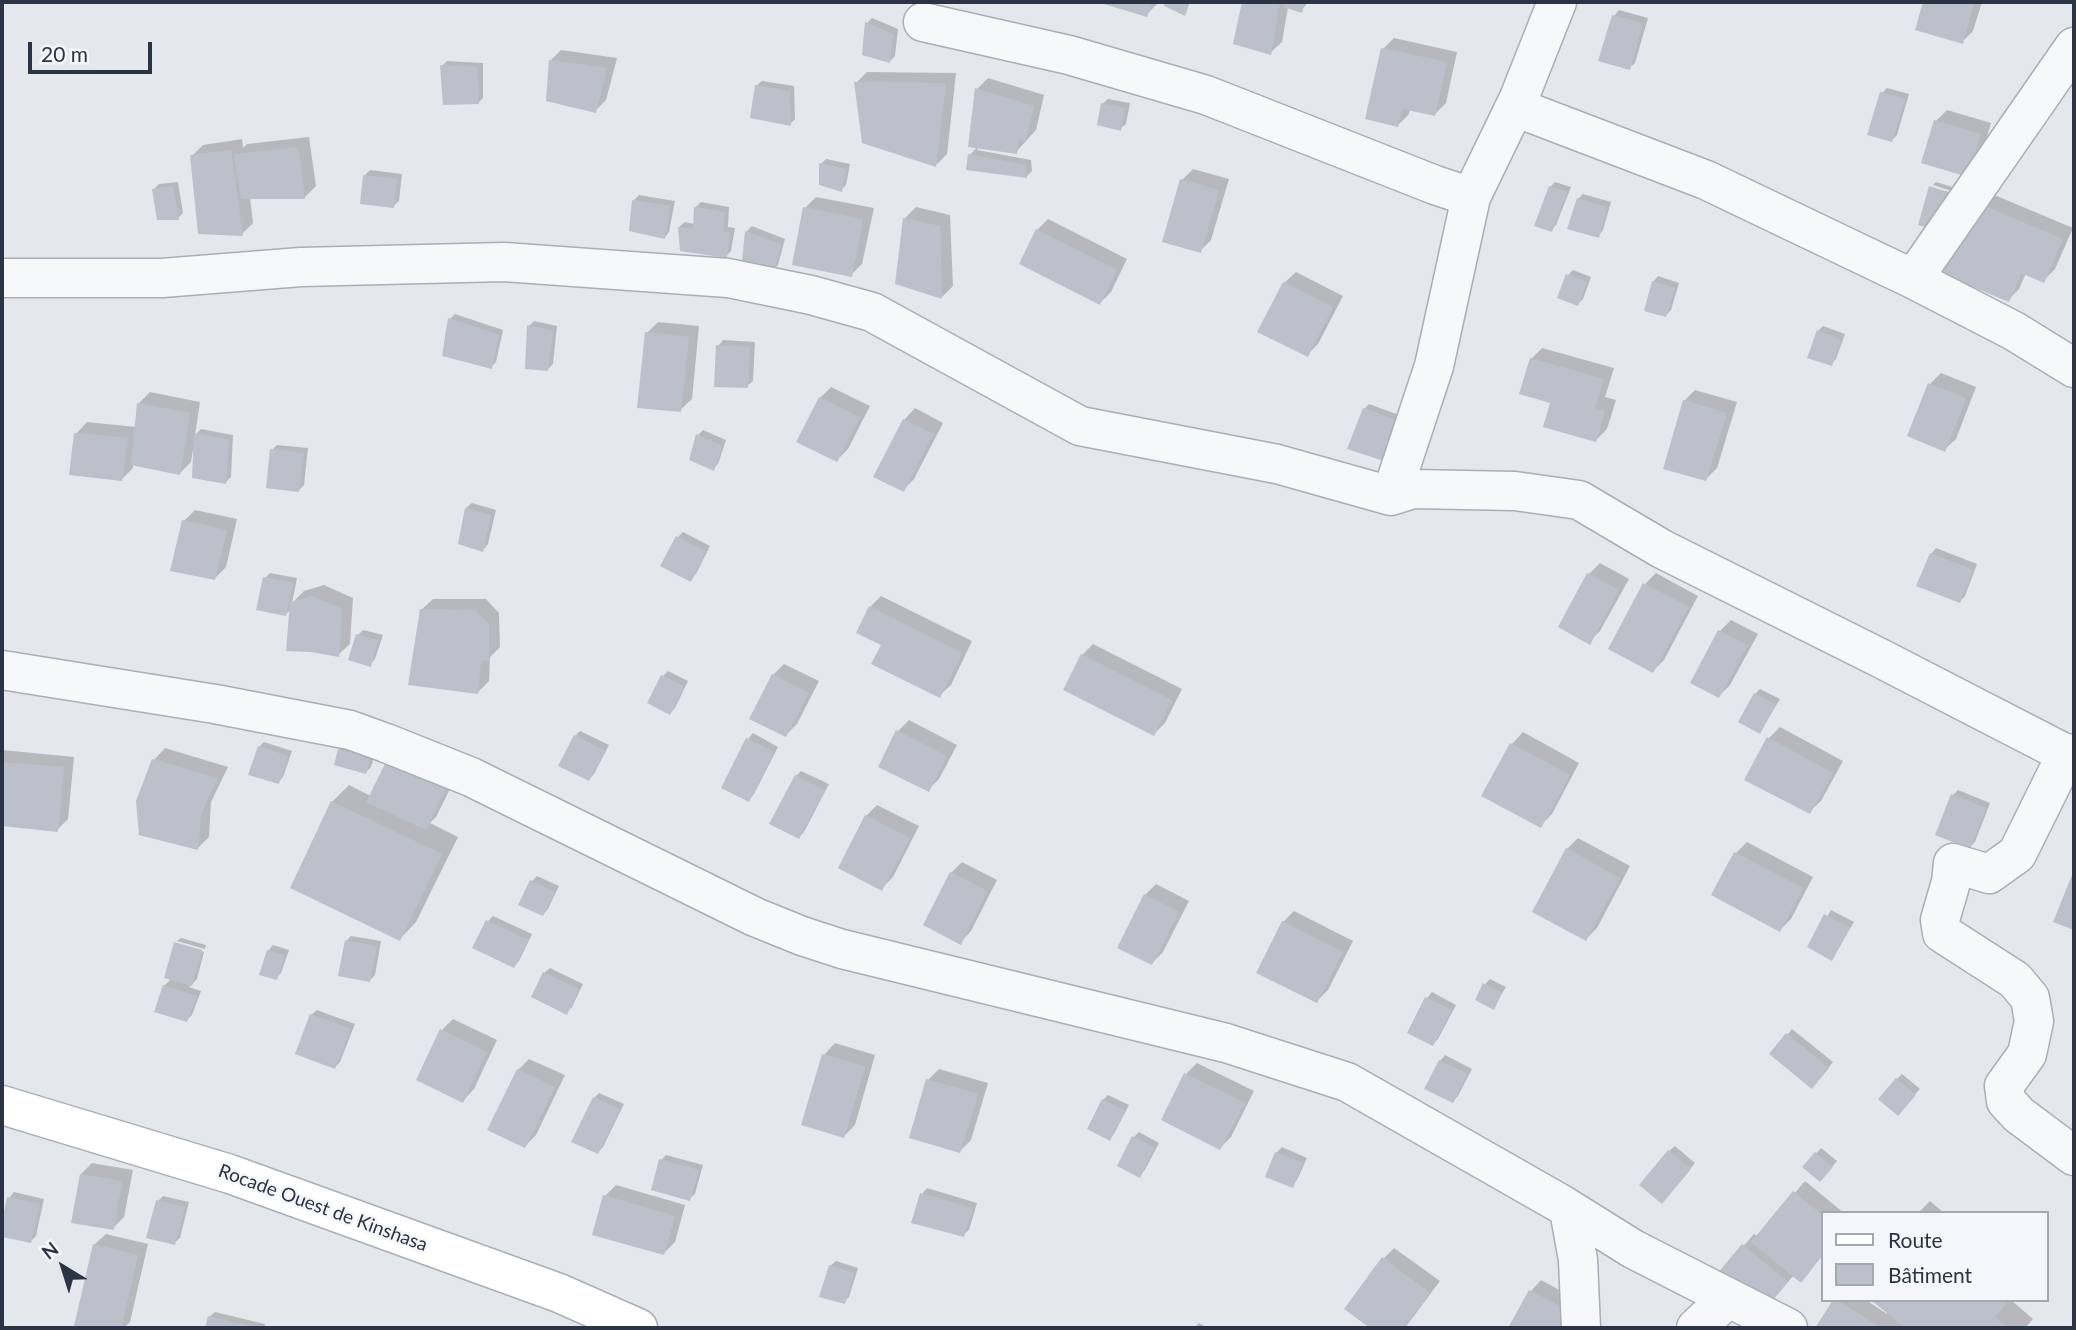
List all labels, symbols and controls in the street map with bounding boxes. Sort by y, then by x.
scale bar [32,28,156,72]
text: 20 m [41,41,88,66]
street label: Rocade Ouest de Kinshasa [215,1160,431,1256]
legend [1820,1211,2048,1302]
text: Route [1888,1227,1943,1252]
north arrow [28,1232,98,1302]
text: N [37,1236,63,1264]
text: Bâtiment [1888,1262,1972,1287]

